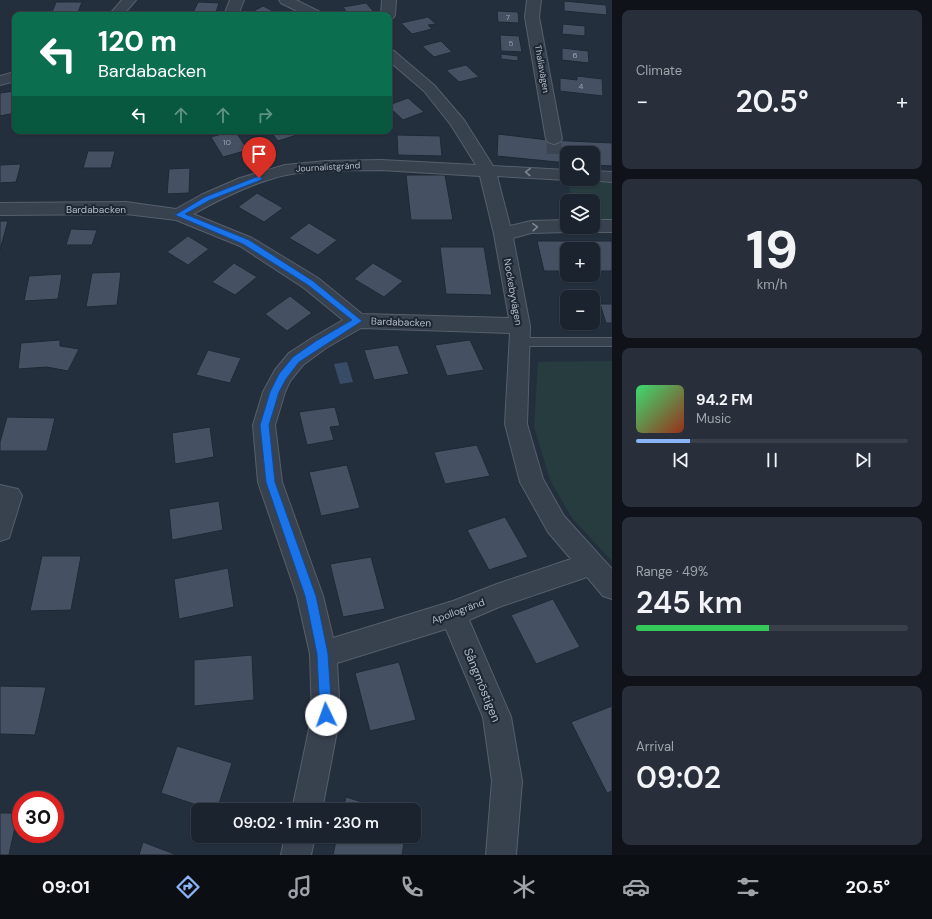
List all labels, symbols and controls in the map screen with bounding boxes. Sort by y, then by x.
house number: 7 [506,12,510,22]
text: 120 m [98,23,177,60]
icon: left [32,28,84,80]
house number: 5 [509,38,514,48]
street label: Thaliavägen [532,44,552,94]
house number: 6 [572,50,578,60]
text: Bardabacken [98,59,206,83]
text: Climate [636,62,682,79]
house number: 4 [579,81,584,91]
text: 20.5° [735,82,809,121]
text: − [636,87,648,116]
text: + [896,87,908,116]
icon: left [128,104,150,126]
icon: ahead [170,104,192,126]
icon: ahead [212,104,234,126]
icon: right [254,104,276,126]
house number: 10 [223,137,232,147]
pin [242,137,276,178]
icon: arrive [248,143,270,165]
map controls [560,146,600,330]
button: search [560,146,600,186]
street label: Journalistgränd [295,159,361,175]
one-way arrow [525,168,531,177]
button: layers [560,194,600,234]
street label: Bardabacken [66,203,126,216]
text: 19 [746,216,798,284]
one-way arrow [532,223,538,231]
button: + [560,242,600,282]
street label: Nockebyvägen [501,258,525,327]
text: km/h [757,276,787,293]
button: − [560,290,600,330]
street label: Bardabacken [371,314,432,330]
text: 94.2 FM [696,390,753,410]
text: Music [696,410,731,427]
icon: previous [670,449,692,471]
icon: pause [761,449,783,471]
icon: next [852,449,874,471]
text: Range · 49% [636,563,708,580]
text: 245 km [636,583,742,622]
street label: Apollogränd [430,595,486,627]
street label: Sångmöstigen [460,646,504,724]
position arrow [305,694,347,736]
text: Arrival [636,738,674,755]
text: 09:02 [636,758,721,797]
speed limit sign: 30 [12,791,64,843]
text: 09:02 · 1 min · 230 m [233,813,379,833]
icon: directions [174,873,202,901]
icon: music [286,873,314,901]
icon: phone [398,873,426,901]
icon: climate [510,873,538,901]
icon: car [622,873,650,901]
icon: filters [734,873,762,901]
text: 09:01 [42,875,90,899]
text: 20.5° [845,875,890,899]

